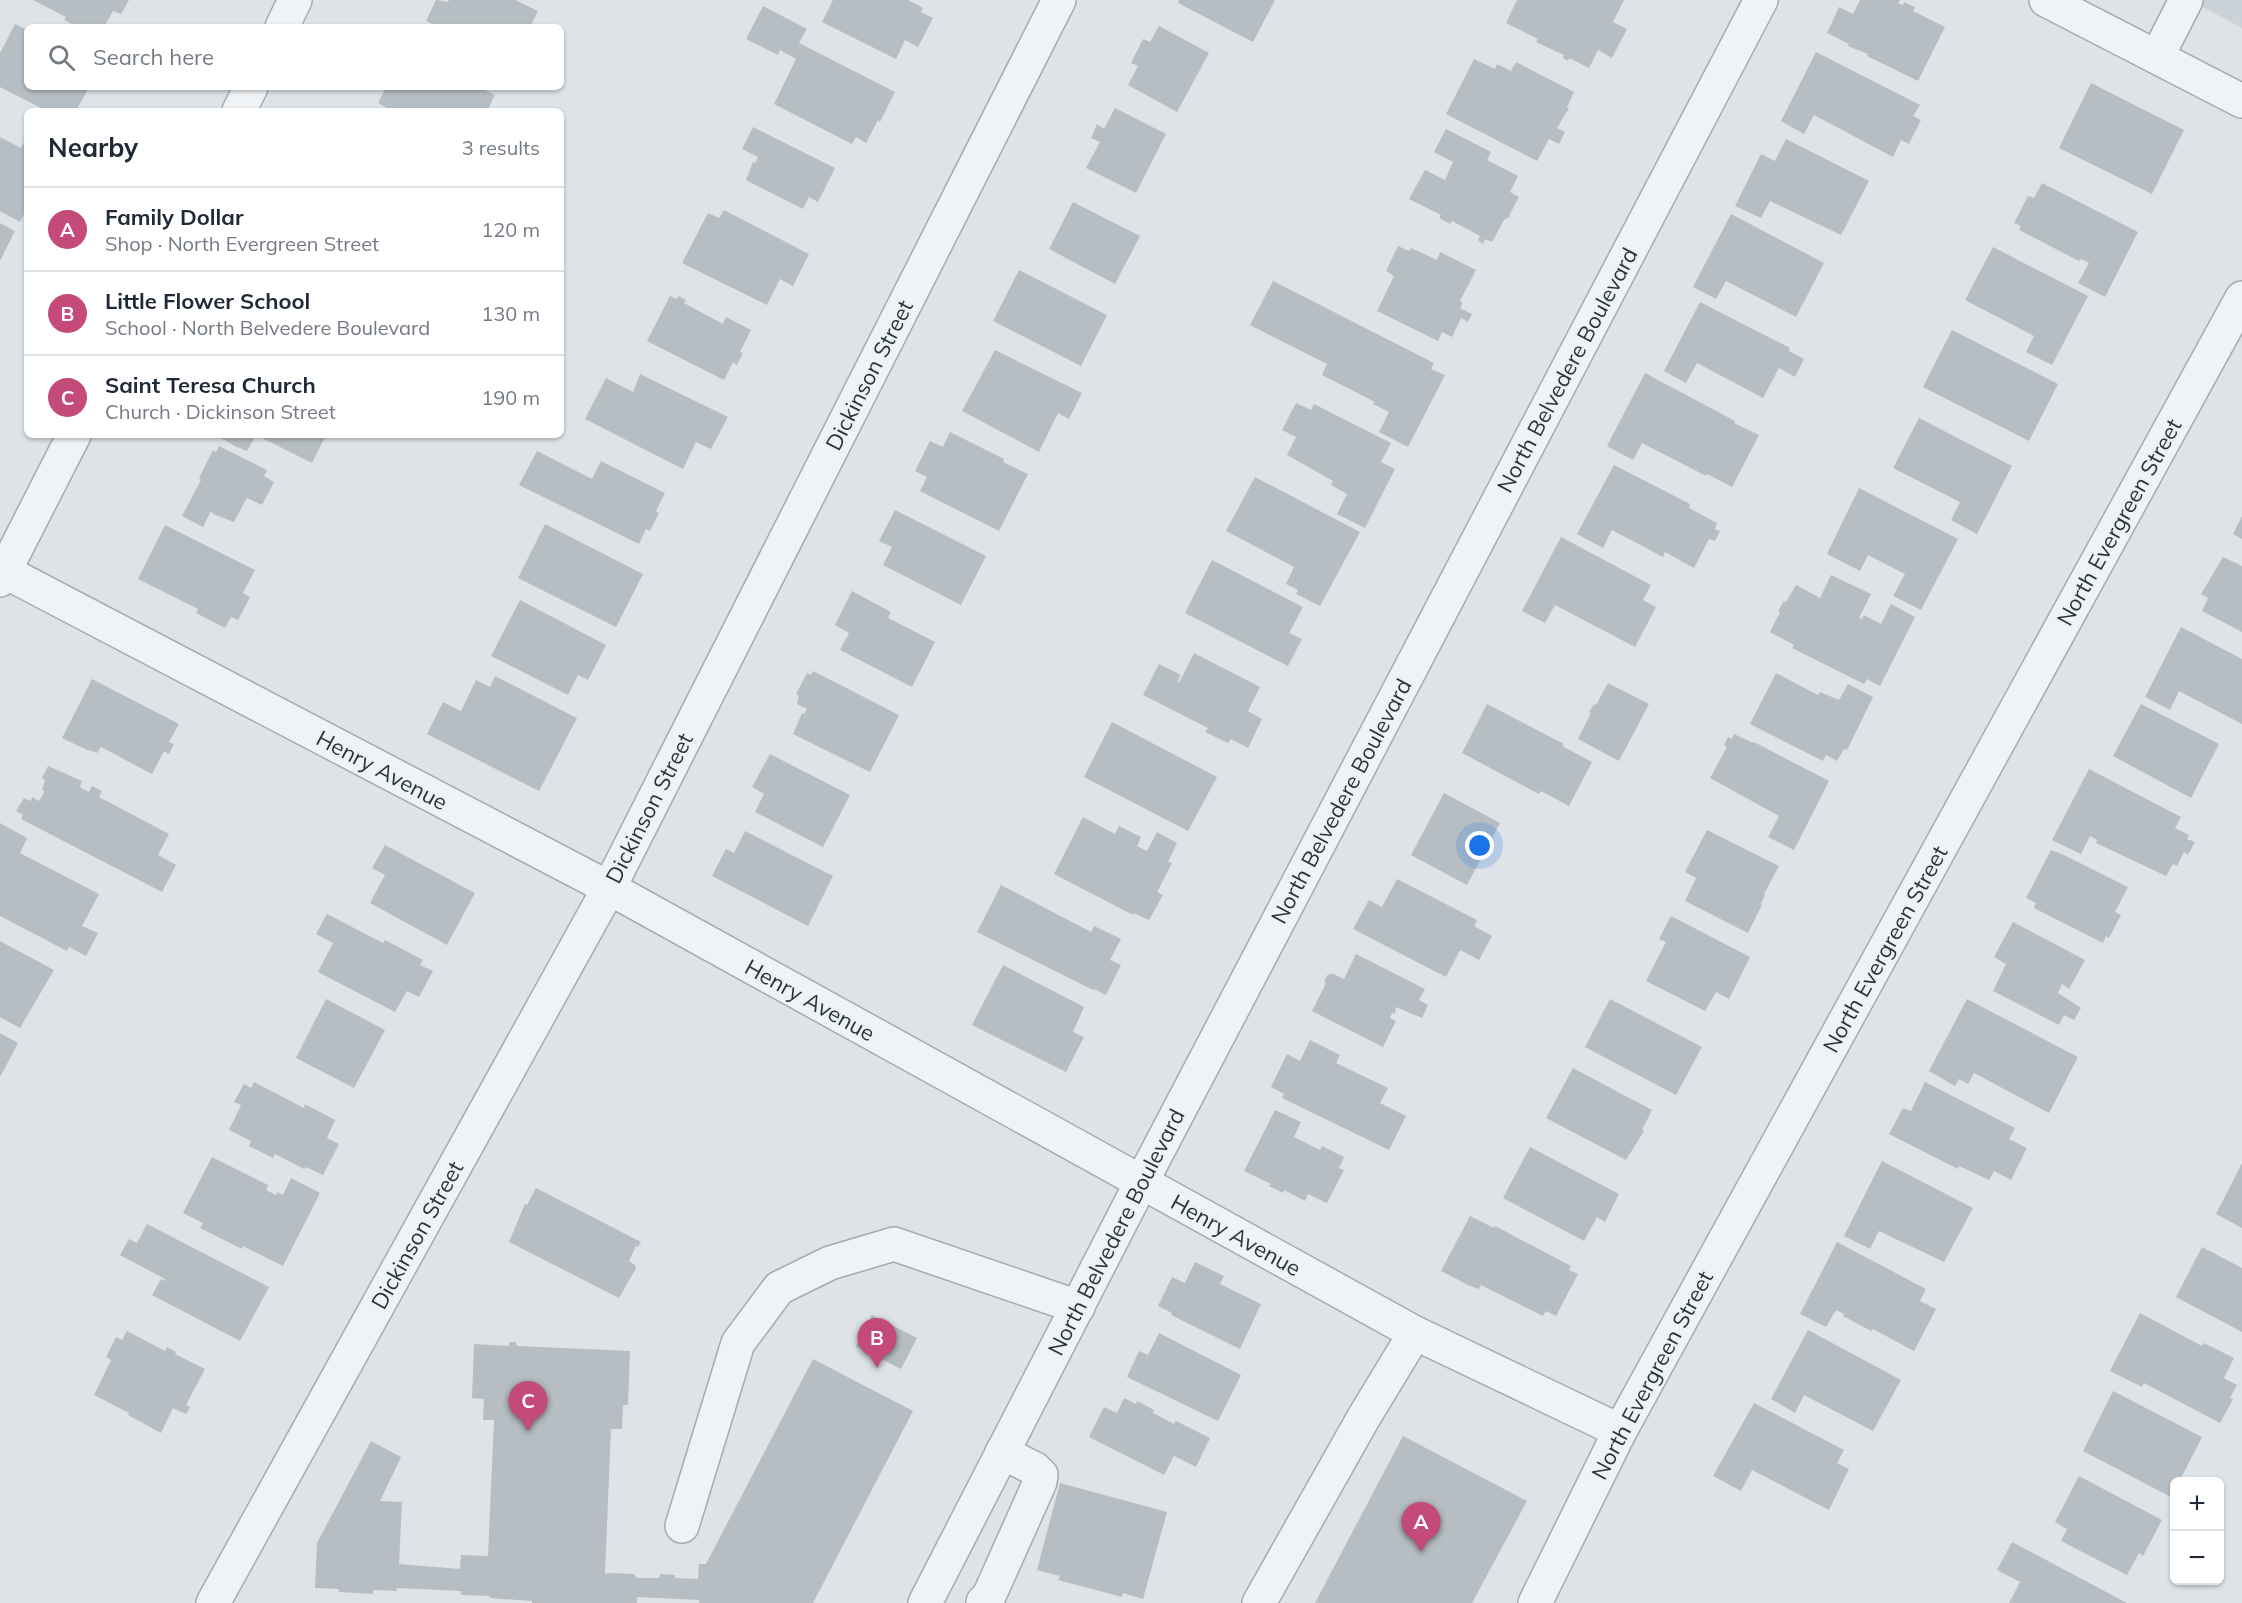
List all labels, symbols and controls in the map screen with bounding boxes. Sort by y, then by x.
search box [24,24,564,90]
icon: search [45,41,78,74]
text: Search here [93,43,214,71]
text: Nearby [48,131,138,164]
text: 3 results [462,135,540,160]
text: Family Dollar [105,203,244,231]
text: A [60,217,75,242]
text: 120 m [481,217,540,242]
text: Shop · North Evergreen Street [105,231,379,256]
street label: North Belvedere Boulevard [1490,243,1644,497]
text: Little Flower School [105,287,310,315]
street label: Dickinson Street [819,295,919,455]
text: B [61,301,74,326]
text: 130 m [481,301,540,326]
text: School · North Belvedere Boulevard [105,315,430,340]
text: Saint Teresa Church [105,371,316,399]
text: C [61,385,74,410]
text: 190 m [481,385,540,410]
text: Church · Dickinson Street [105,399,336,424]
street label: North Evergreen Street [2050,413,2188,630]
street label: North Belvedere Boulevard [1264,674,1418,928]
street label: Henry Avenue [312,724,452,816]
street label: Dickinson Street [599,728,699,888]
your location [1465,831,1494,860]
street label: North Evergreen Street [1816,840,1954,1057]
street label: Henry Avenue [740,953,880,1047]
street label: North Belvedere Boulevard [1041,1104,1191,1360]
street label: Dickinson Street [365,1156,469,1314]
street label: Henry Avenue [1166,1188,1306,1282]
street label: North Evergreen Street [1585,1266,1719,1484]
pin: B [858,1318,896,1368]
pin: C [508,1382,548,1431]
map controls [2170,1477,2224,1585]
button: + [2170,1477,2224,1531]
pin: A [1402,1502,1440,1552]
button: − [2170,1531,2224,1585]

